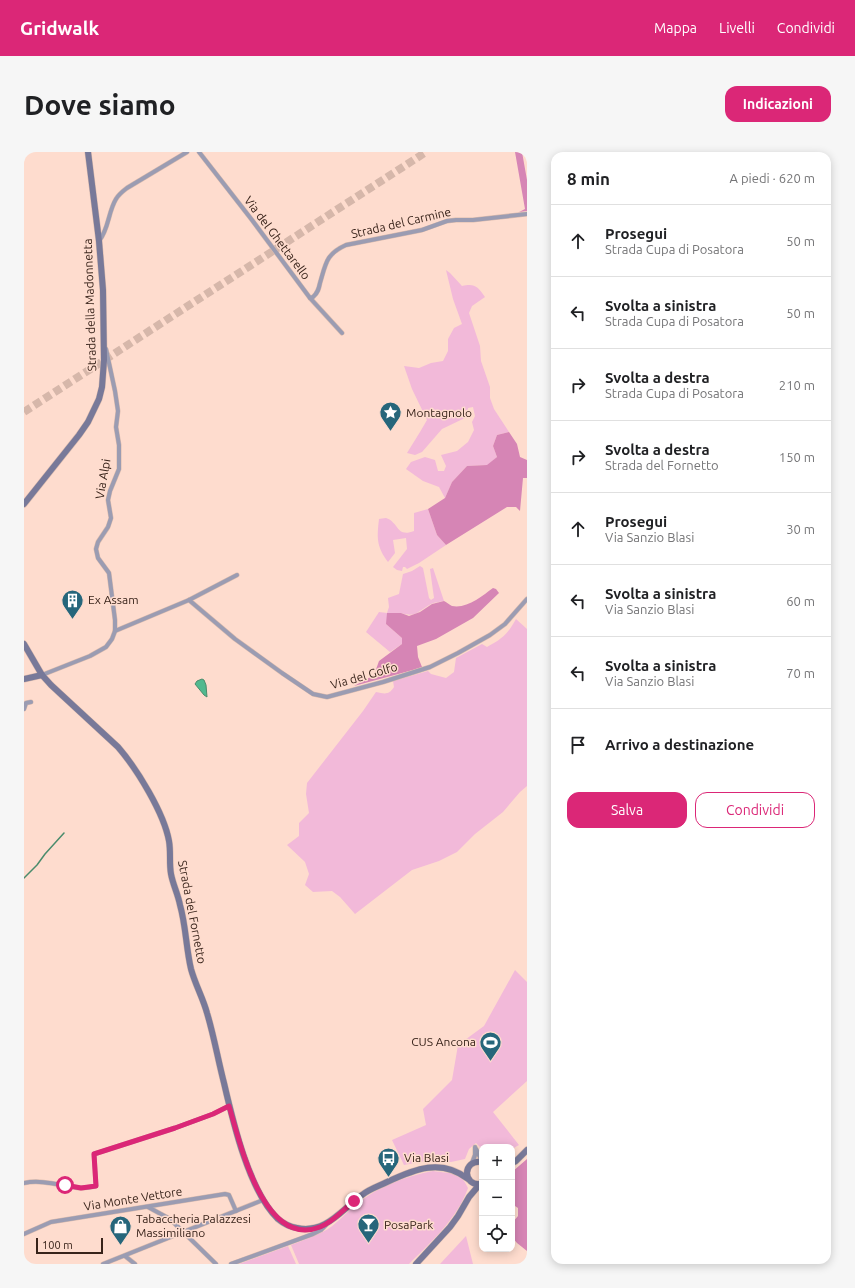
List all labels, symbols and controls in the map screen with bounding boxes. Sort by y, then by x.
text: Gridwalk [20,17,99,39]
text: Mappa [654,20,697,36]
text: Livelli [719,20,755,36]
text: Condividi [777,20,835,36]
button: Indicazioni [725,86,831,122]
text: Dove siamo [24,89,176,120]
text: 8 min [567,169,610,188]
text: A piedi · 620 m [730,171,815,185]
street label: Via del Ghettarello [242,194,313,282]
street label: Strada del Carmine [350,205,452,240]
text: Prosegui [605,225,667,242]
icon: ahead [567,230,589,252]
text: 50 m [786,234,815,248]
street label: Strada della Madonnetta [81,238,98,372]
text: Strada Cupa di Posatora [605,242,744,256]
text: Svolta a sinistra [605,297,716,314]
icon: left [567,302,589,324]
text: 50 m [786,306,815,320]
text: Strada Cupa di Posatora [605,314,744,328]
text: Svolta a destra [605,369,710,386]
icon: right [567,374,589,396]
text: 210 m [779,378,815,392]
text: Strada Cupa di Posatora [605,386,744,400]
place icon: Montagnolo [378,400,404,433]
place label: Montagnolo [406,406,472,419]
text: Svolta a destra [605,441,710,458]
icon: right [567,446,589,468]
text: 150 m [779,450,815,464]
street label: Via Alpi [93,458,112,500]
text: Strada del Fornetto [605,458,719,472]
text: Prosegui [605,513,667,530]
icon: ahead [567,518,589,540]
text: 30 m [786,522,815,536]
text: Via Sanzio Blasi [605,530,694,544]
text: Svolta a sinistra [605,585,716,602]
building icon: Ex Assam [59,587,85,620]
icon: left [567,590,589,612]
place label: Ex Assam [88,593,139,606]
text: 60 m [786,594,815,608]
text: Via Sanzio Blasi [605,602,694,616]
text: Svolta a sinistra [605,657,716,674]
street label: Via del Golfo [329,660,399,691]
icon: left [567,662,589,684]
text: 70 m [786,666,815,680]
text: Via Sanzio Blasi [605,674,694,688]
icon: arrive [567,734,589,756]
text: Arrivo a destinazione [605,736,754,753]
button: Salva [567,792,687,828]
button: Condividi [695,792,815,828]
street label: Strada del Fornetto [176,859,209,965]
sports icon: CUS Ancona [478,1029,504,1062]
place label: CUS Ancona [411,1035,476,1048]
map controls [479,1144,515,1252]
button: + [479,1144,515,1180]
bus stop icon: Via Blasi [376,1145,402,1178]
place label: Via Blasi [404,1151,449,1164]
route start [56,1176,74,1194]
button: − [479,1180,515,1216]
street label: Via Monte Vettore [83,1184,183,1213]
route end [345,1192,363,1210]
place label: Tabaccheria Palazzesi Massimiliano [136,1212,251,1239]
bar icon: PosaPark [355,1212,381,1245]
shop icon: Tabaccheria Palazzesi Massimiliano [107,1213,133,1246]
button: locate [479,1216,515,1252]
place label: PosaPark [384,1218,433,1231]
scale bar [36,1236,103,1255]
text: 100 m [42,1239,73,1251]

